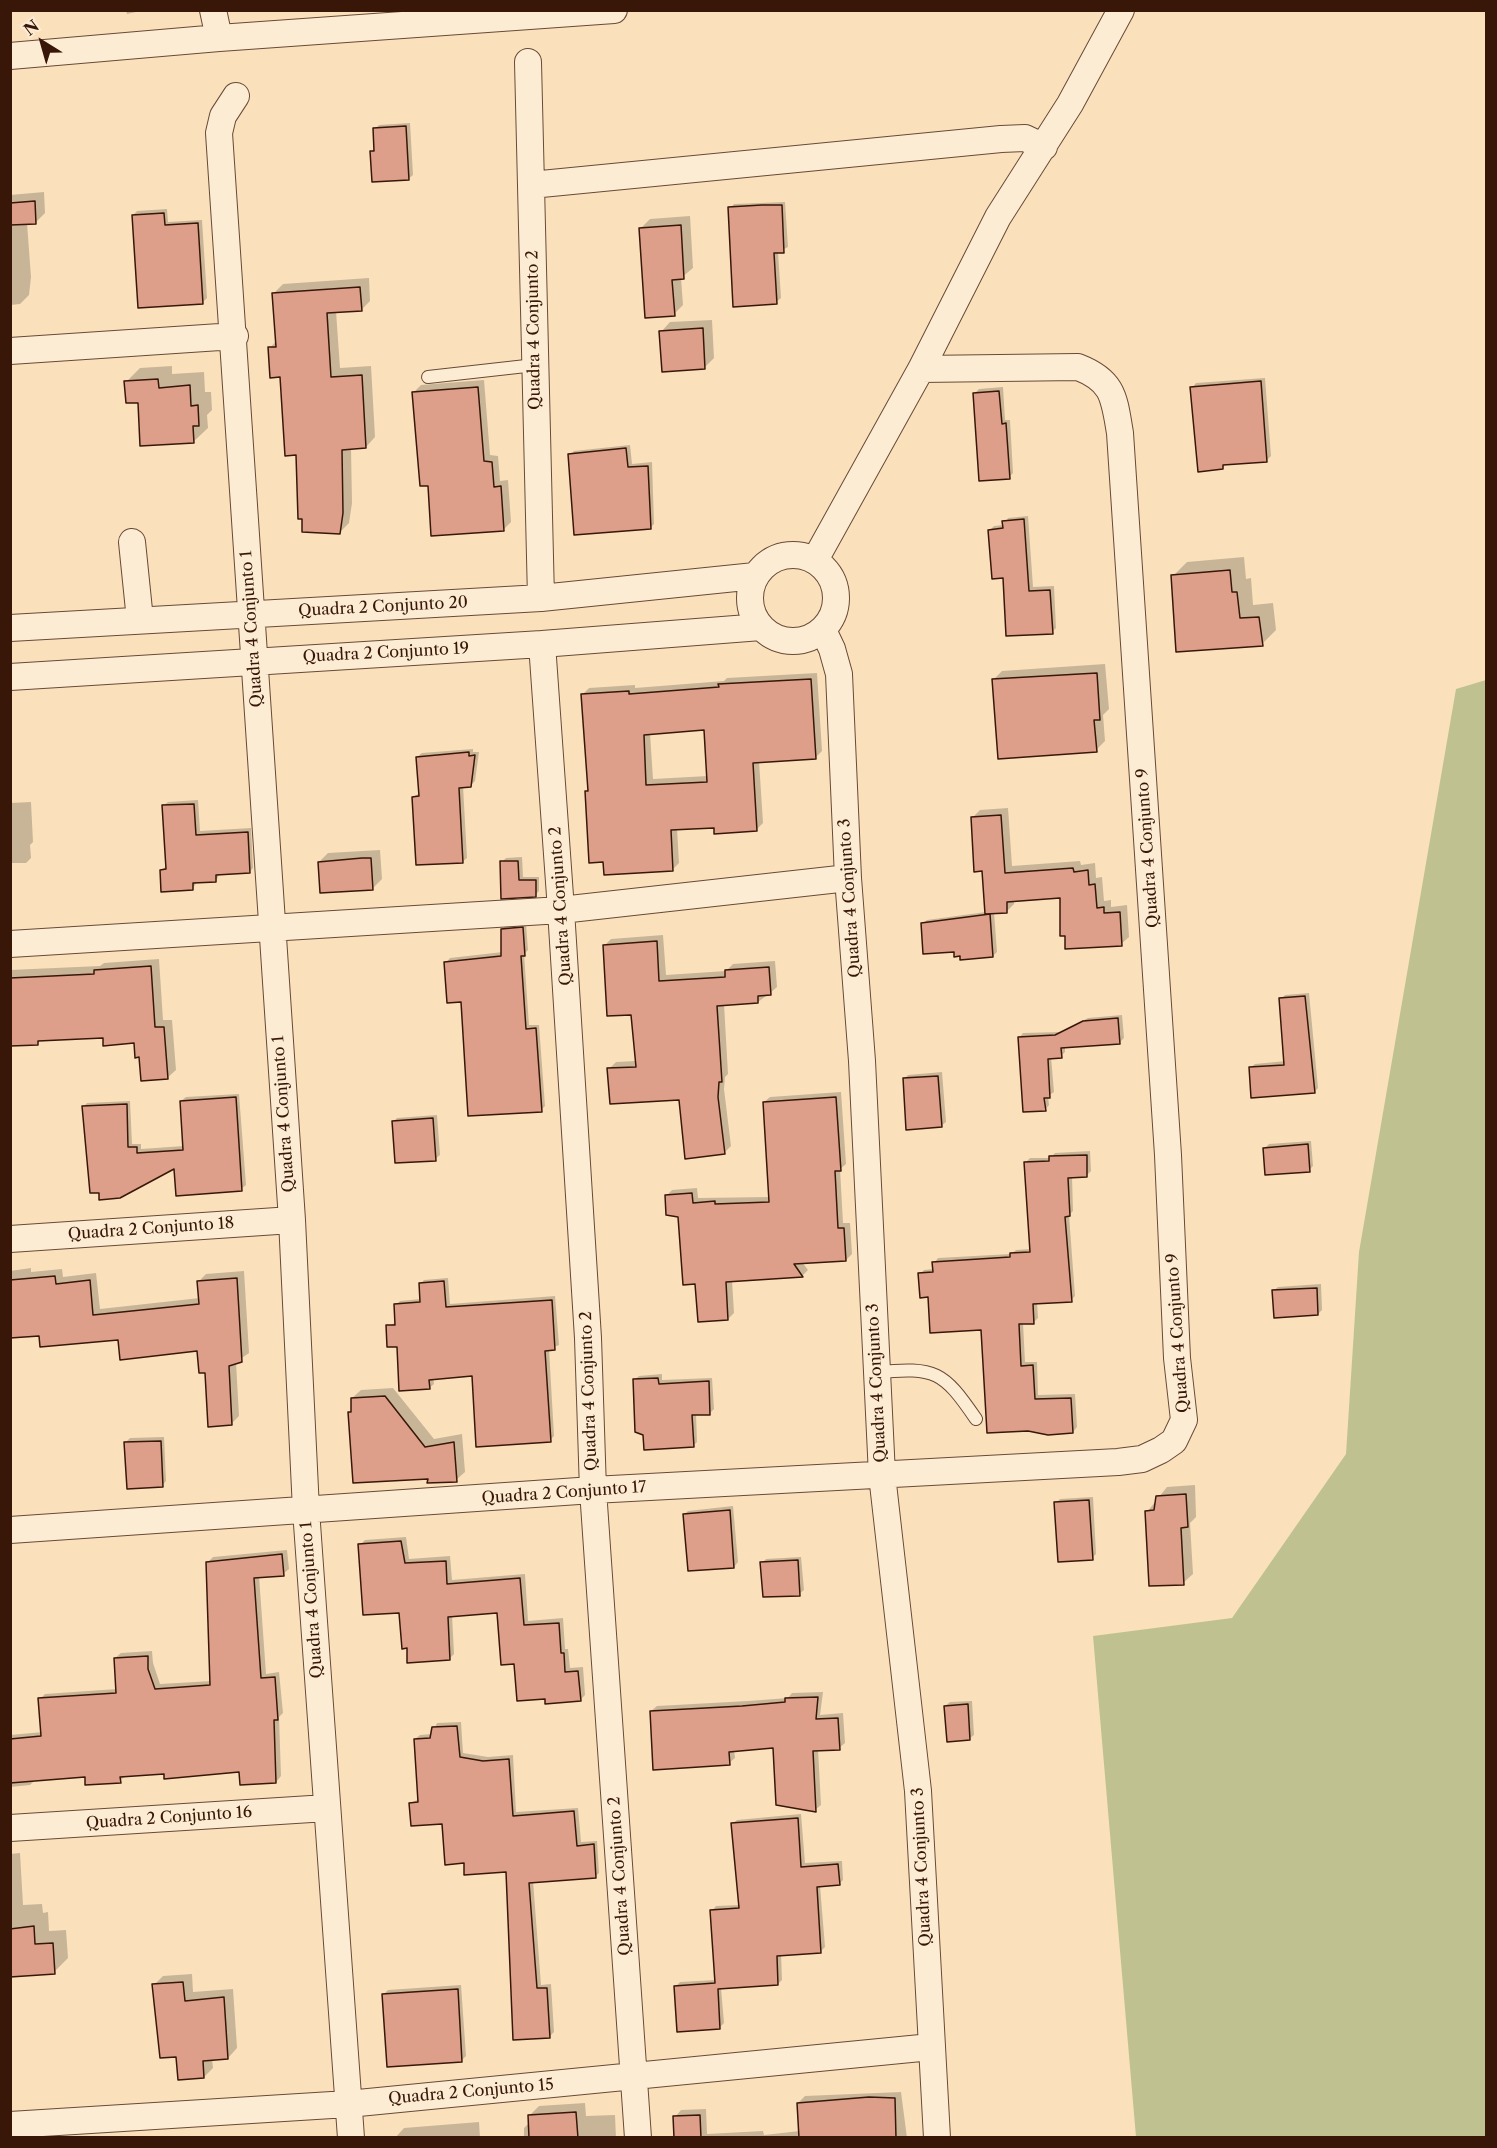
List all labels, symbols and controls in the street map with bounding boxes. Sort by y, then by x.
north arrow [12,12,72,72]
text: N [20,15,43,40]
street label: Quadra 4 Conjunto 2 [523,250,545,410]
street label: Quadra 4 Conjunto 1 [237,550,267,708]
street label: Quadra 2 Conjunto 20 [298,593,468,621]
street label: Quadra 2 Conjunto 19 [302,639,470,667]
street label: Quadra 4 Conjunto 9 [1133,768,1163,928]
street label: Quadra 4 Conjunto 3 [835,818,865,978]
street label: Quadra 4 Conjunto 2 [546,826,576,986]
street label: Quadra 4 Conjunto 1 [269,1035,299,1193]
street label: Quadra 2 Conjunto 18 [67,1214,235,1244]
street label: Quadra 4 Conjunto 9 [1163,1253,1193,1413]
street label: Quadra 4 Conjunto 3 [863,1303,891,1463]
street label: Quadra 4 Conjunto 2 [577,1311,601,1471]
street label: Quadra 2 Conjunto 17 [481,1478,647,1508]
street label: Quadra 4 Conjunto 1 [297,1521,327,1679]
street label: Quadra 4 Conjunto 3 [908,1787,936,1947]
street label: Quadra 4 Conjunto 2 [605,1796,635,1956]
street label: Quadra 2 Conjunto 16 [85,1803,253,1833]
street label: Quadra 2 Conjunto 15 [388,2075,554,2109]

